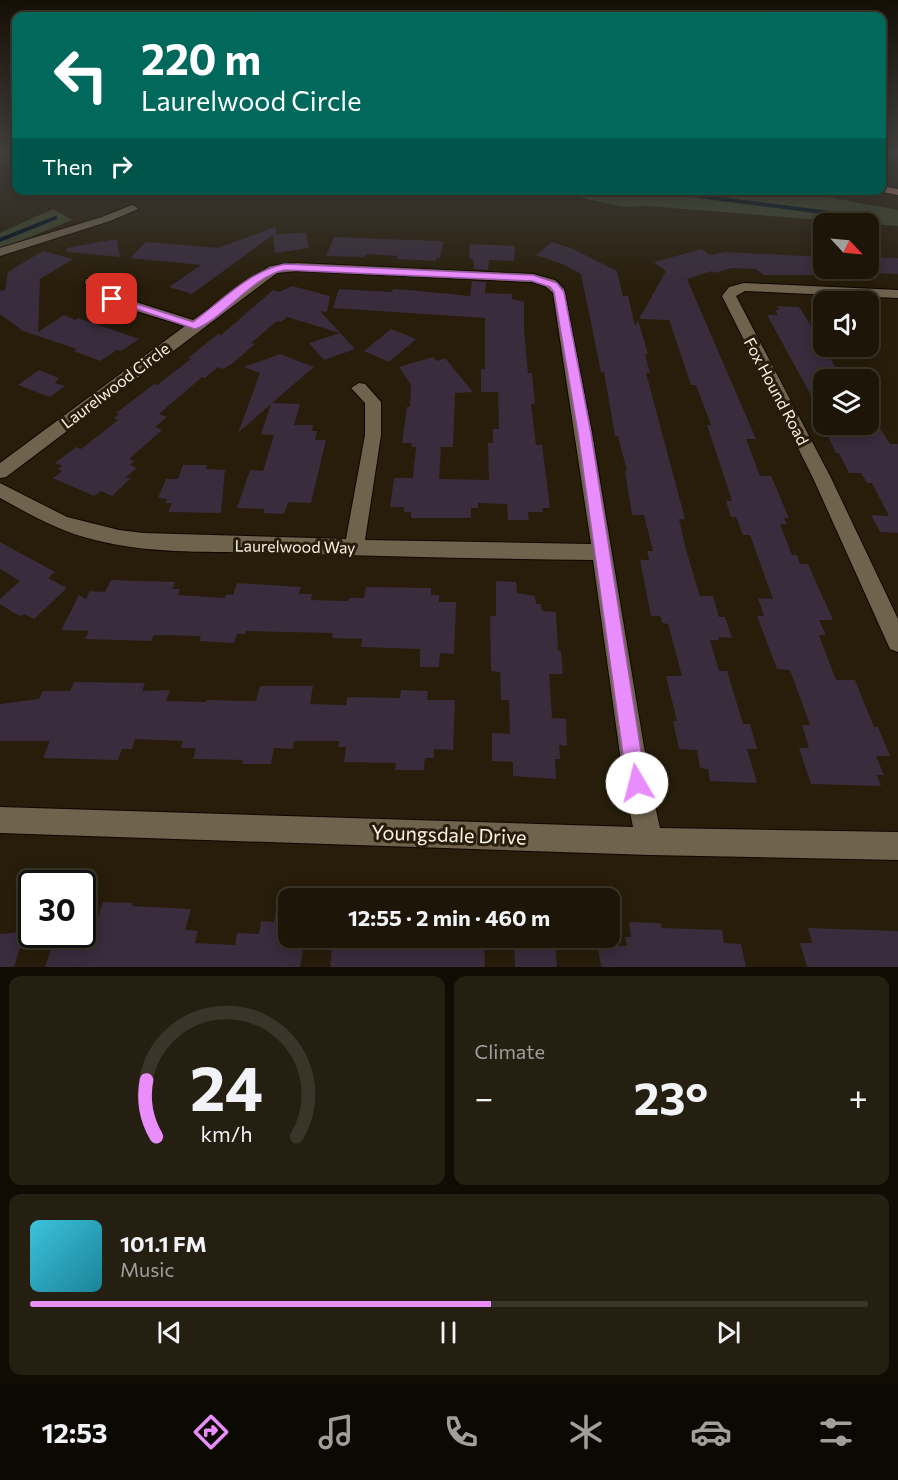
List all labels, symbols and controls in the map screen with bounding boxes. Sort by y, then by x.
text: 220 m [141,32,261,84]
icon: left [42,36,120,114]
text: Laurelwood Circle [141,84,361,117]
icon: right [105,150,138,183]
text: Then [42,153,93,180]
north arrow [813,213,879,279]
map controls [813,213,879,435]
pin [86,273,137,324]
icon: arrive [95,282,128,315]
button: sound [813,291,879,357]
street label: Fox Hound Road [741,334,813,448]
street label: Laurelwood Circle [57,338,173,432]
button: layers [813,369,879,435]
street label: Laurelwood Way [234,535,356,557]
position arrow [605,751,669,815]
street label: Youngsdale Drive [371,819,527,849]
speed limit sign: 30 [18,870,96,948]
text: 12:55 · 2 min · 460 m [348,904,550,931]
text: Climate [475,1039,545,1063]
text: 24 [190,1048,263,1124]
text: 23° [634,1069,708,1124]
text: − [475,1076,493,1117]
text: + [849,1076,868,1117]
text: km/h [201,1121,253,1147]
text: 101.1 FM [120,1230,207,1257]
text: Music [120,1257,174,1281]
icon: previous [153,1316,186,1349]
icon: pause [432,1316,465,1349]
icon: next [712,1316,745,1349]
icon: directions [190,1411,232,1453]
icon: music [315,1411,357,1453]
icon: phone [440,1411,482,1453]
icon: climate [565,1411,607,1453]
icon: car [690,1411,732,1453]
icon: filters [815,1411,857,1453]
text: 12:53 [41,1416,108,1449]

